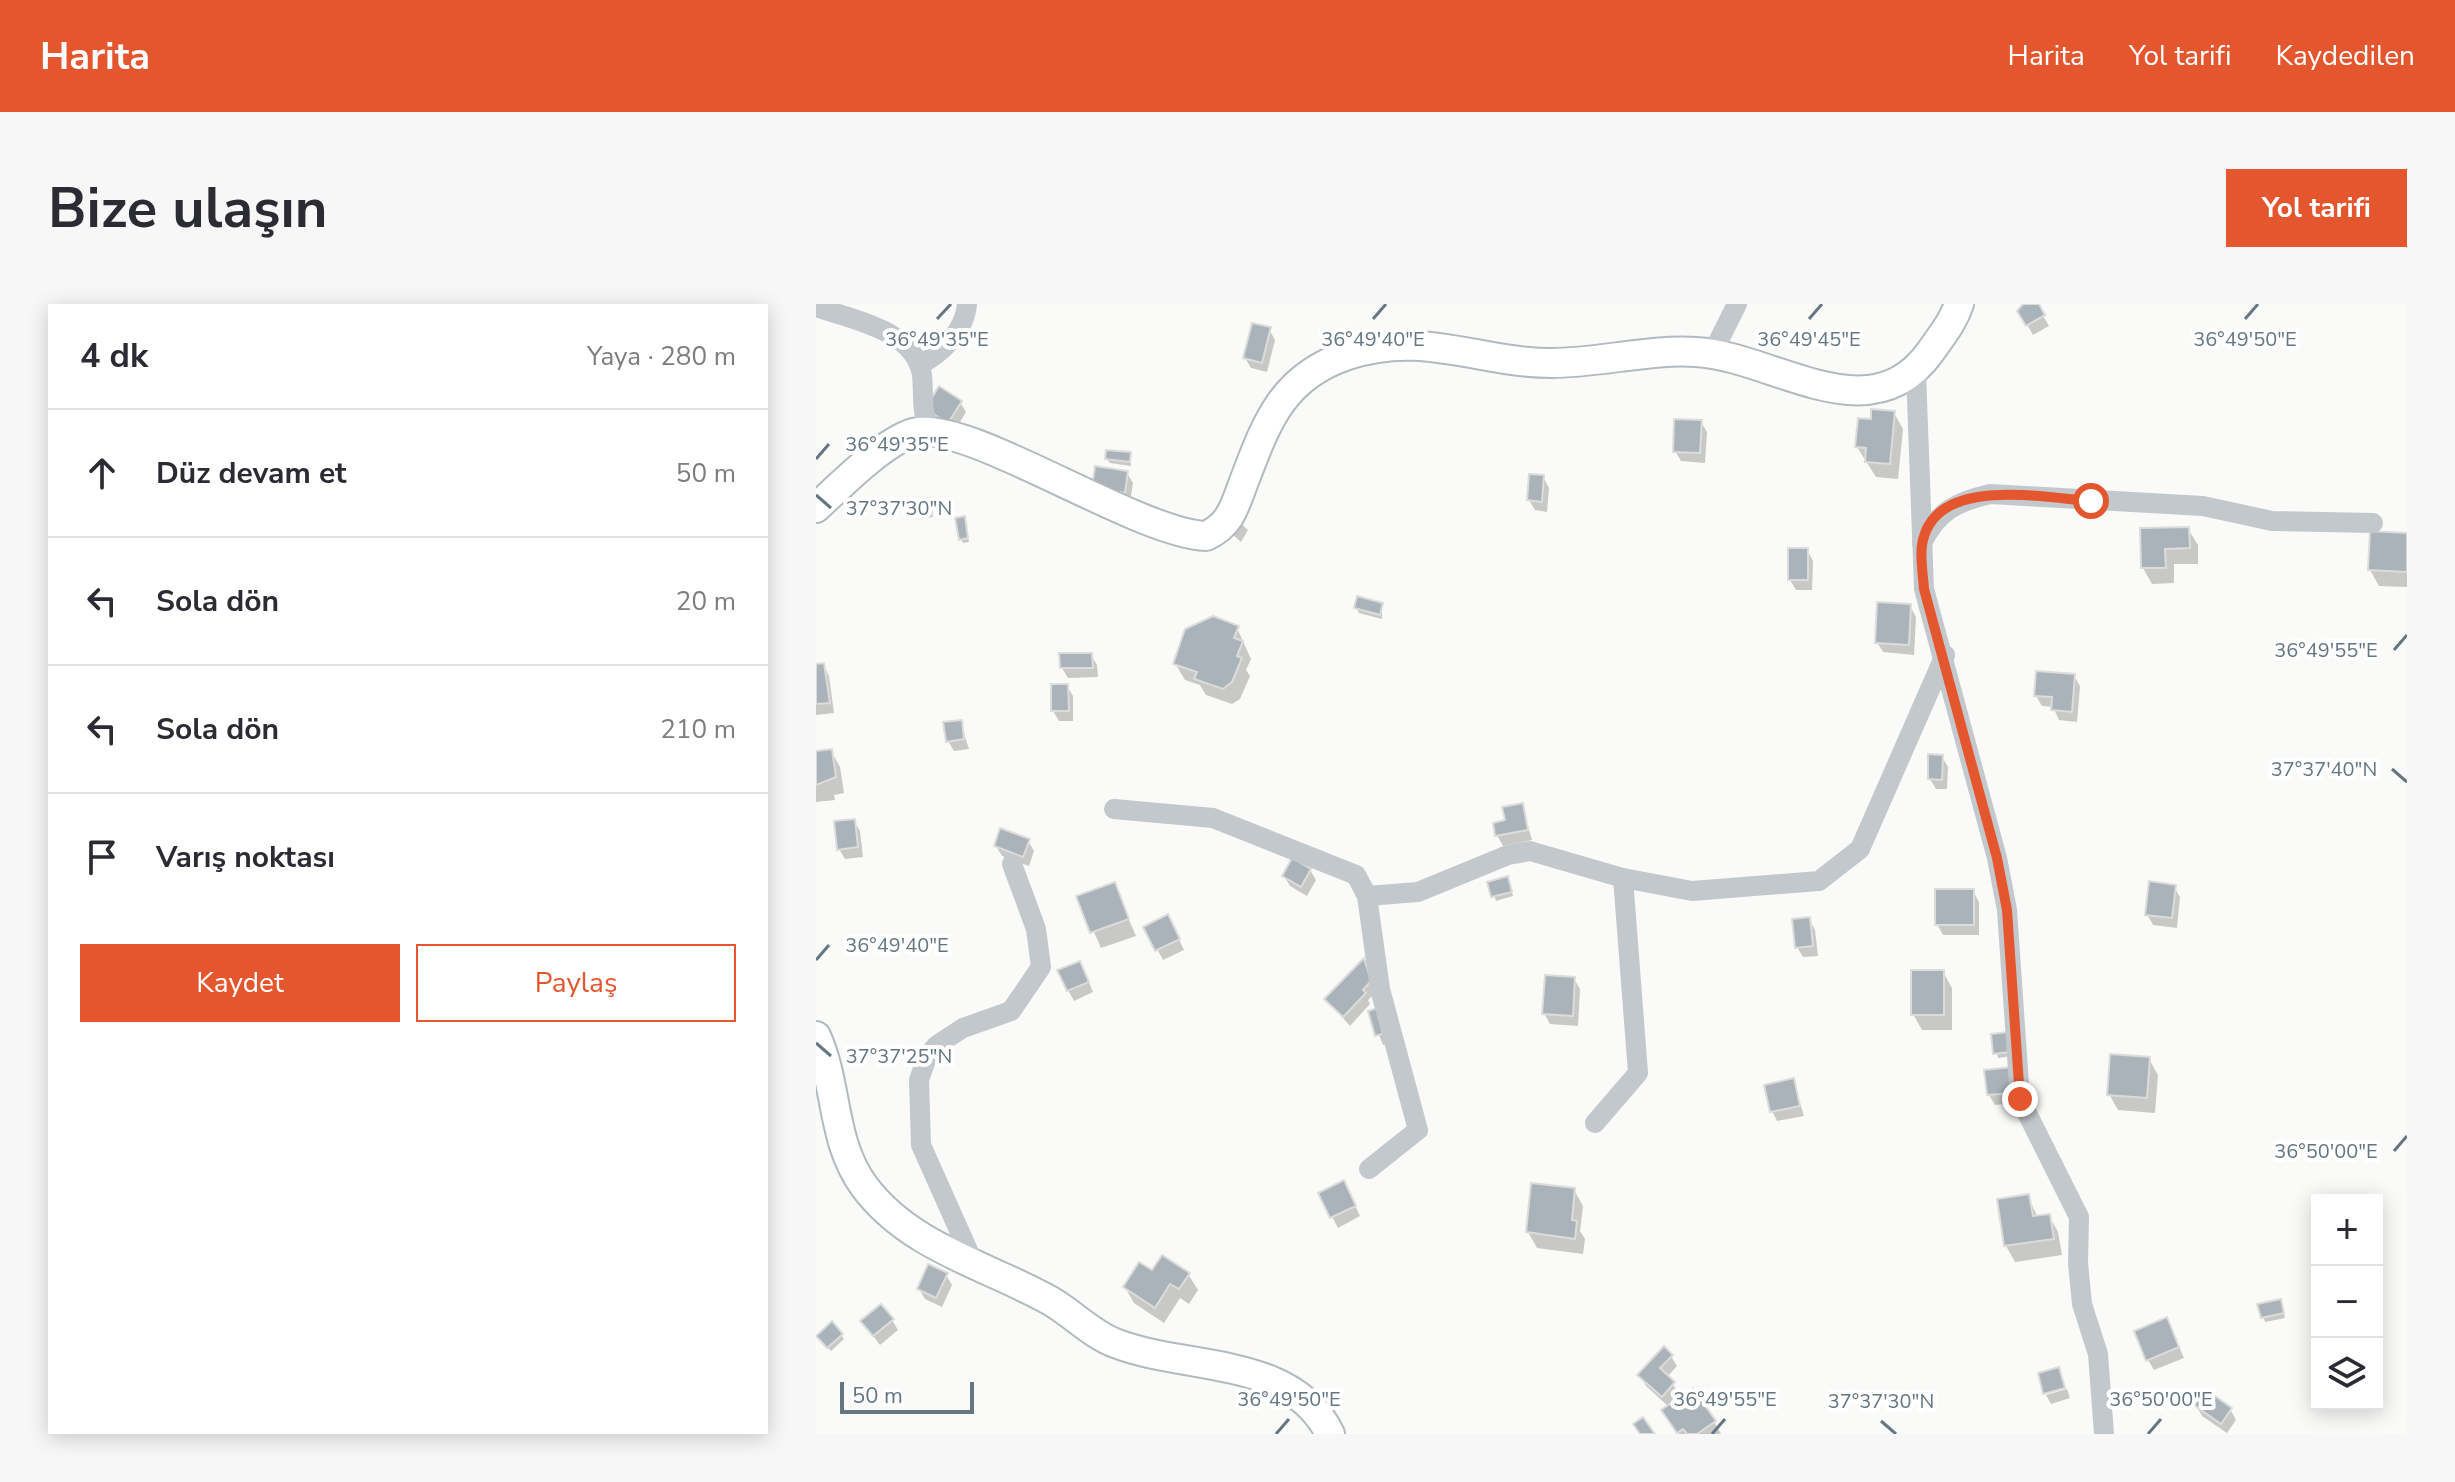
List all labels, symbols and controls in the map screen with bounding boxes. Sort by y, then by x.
text: Harita [40,31,150,82]
text: Harita [2008,37,2085,75]
text: Yol tarifi [2129,37,2231,75]
text: Kaydedilen [2275,37,2415,75]
button: Yol tarifi [2226,169,2407,247]
text: Bize ulaşın [48,170,328,247]
text: 36°49'35"E [885,326,989,353]
text: 36°49'40"E [1321,326,1425,353]
text: 36°49'45"E [1757,326,1861,353]
text: 36°49'50"E [2193,326,2297,353]
text: 4 dk [80,333,148,379]
text: Yaya · 280 m [587,339,736,374]
text: 36°49'35"E [845,431,949,458]
icon: ahead [80,451,124,495]
text: Düz devam et [156,453,347,494]
text: 50 m [676,456,736,491]
route start [2073,483,2109,519]
text: 37°37'30"N [846,495,952,522]
icon: left [80,579,124,623]
text: Sola dön [156,581,279,622]
text: 20 m [676,584,736,619]
text: 36°49'55"E [2274,637,2378,664]
icon: left [80,707,124,751]
text: Sola dön [156,709,279,750]
text: 210 m [660,712,736,747]
text: 37°37'40"N [2271,756,2377,783]
icon: arrive [80,835,124,879]
text: Varış noktası [156,837,335,878]
text: 36°49'40"E [845,932,949,959]
button: Kaydet [80,944,400,1022]
button: Paylaş [416,944,736,1022]
text: 37°37'25"N [846,1043,952,1070]
route end [2002,1081,2038,1117]
text: 36°50'00"E [2274,1138,2378,1165]
map controls [2311,1194,2383,1410]
button: + [2311,1194,2383,1266]
button: − [2311,1266,2383,1338]
button: layers [2311,1338,2383,1410]
scale bar [840,1378,974,1414]
text: 50 m [852,1381,903,1411]
text: 36°49'50"E [1237,1386,1341,1413]
text: 36°49'55"E [1673,1386,1777,1413]
text: 36°50'00"E [2109,1386,2213,1413]
text: 37°37'30"N [1828,1388,1934,1415]

